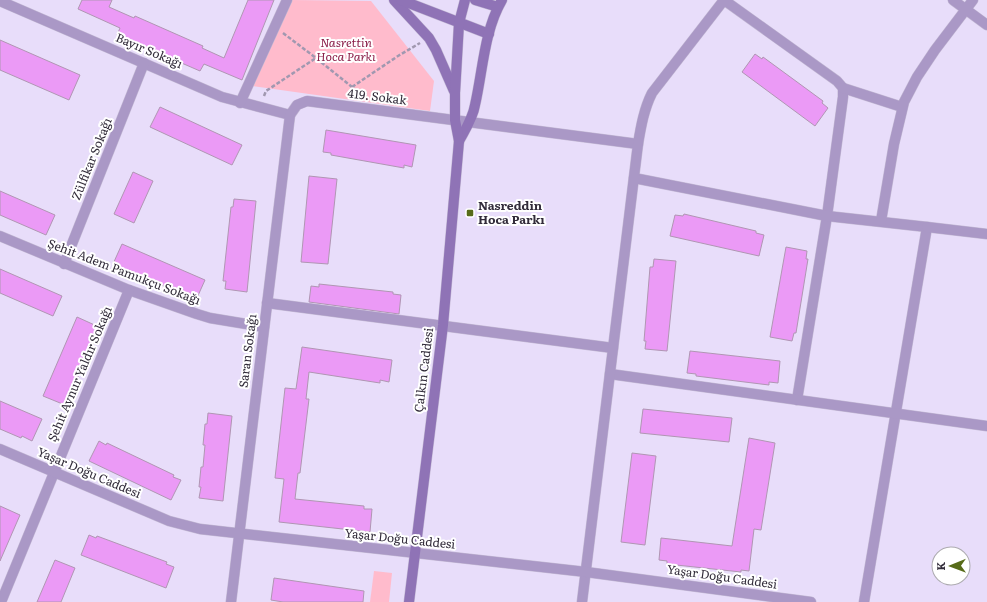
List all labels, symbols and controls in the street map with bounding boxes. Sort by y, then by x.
street label: Bayır Sokağı [113,28,186,72]
park label: Nasrettin Hoca Parkı [316,33,376,65]
street label: 419. Sokak [347,83,408,109]
street label: Zülfikar Sokağı [66,115,116,202]
place label: Nasreddin Hoca Parkı [478,196,545,228]
marker: Nasreddin Hoca Parkı [465,208,475,218]
street label: Şehit Adem Pamukçu Sokağı [45,234,203,309]
street label: Şehit Aynur Yaldır Sokağı [42,303,116,444]
street label: Saran Sokağı [234,313,260,389]
street label: Çalkın Caddesi [409,327,437,413]
street label: Yaşar Doğu Caddesi [35,442,144,502]
street label: Yaşar Doğu Caddesi [344,523,456,553]
north arrow [931,546,971,586]
street label: Yaşar Doğu Caddesi [666,559,778,593]
text: K [932,561,948,571]

